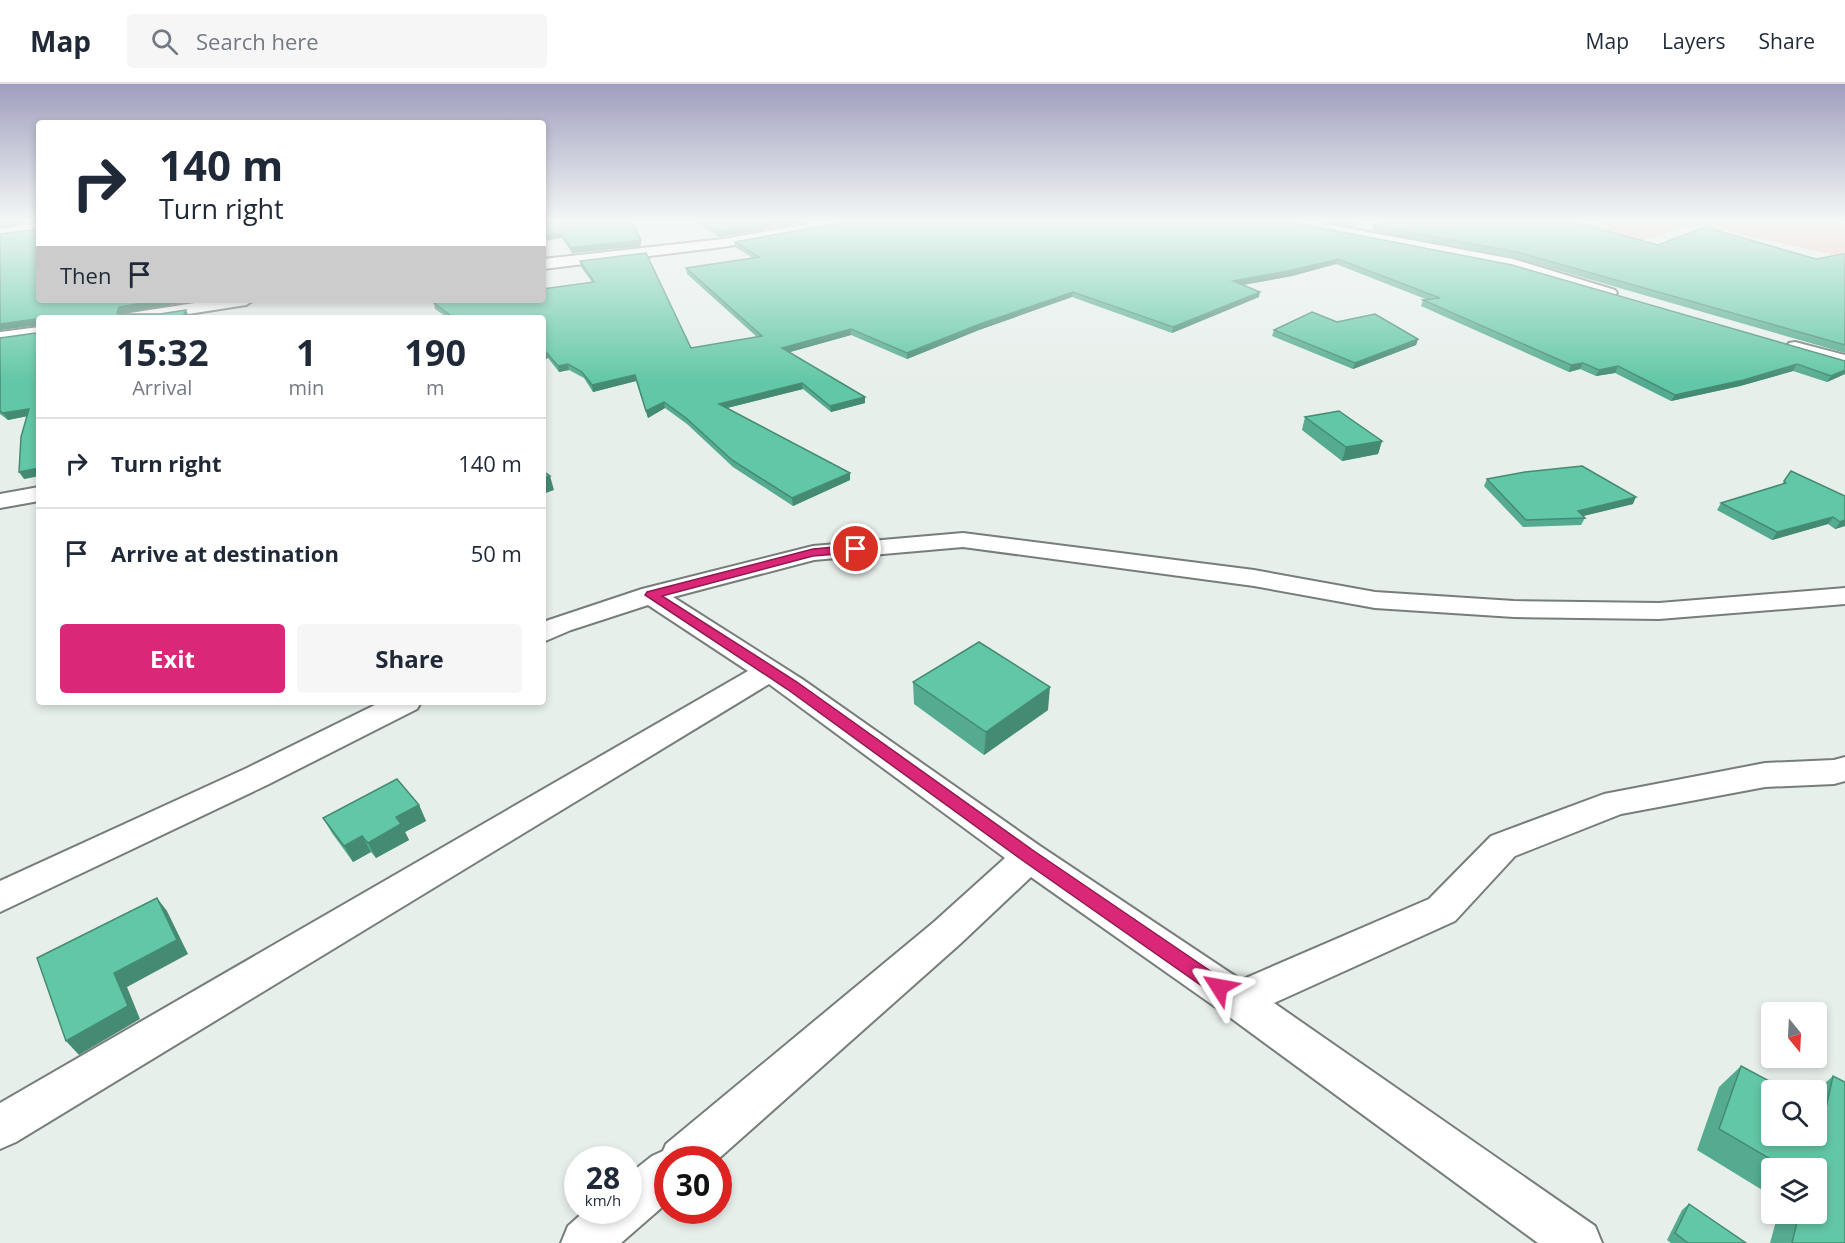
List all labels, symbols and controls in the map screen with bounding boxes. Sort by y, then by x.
search box [127,14,547,68]
text: Map [30,22,91,60]
icon: search [148,25,181,58]
text: Search here [196,26,319,56]
text: Map [1586,27,1629,55]
text: Layers [1662,27,1726,55]
text: Share [1759,27,1815,55]
text: 140 m [159,136,283,193]
icon: right [60,144,138,222]
text: Turn right [159,190,284,227]
icon: arrive [123,258,156,291]
text: Then [60,260,111,290]
text: 15:32 [116,328,209,377]
text: 1 [296,328,317,377]
text: 190 [404,328,466,377]
text: Arrival [132,374,192,401]
text: min [288,374,324,401]
text: m [426,374,444,401]
icon: right [60,447,93,480]
text: Turn right [111,448,222,478]
text: 140 m [458,448,522,478]
pin [830,523,881,574]
icon: arrive [839,532,872,565]
icon: arrive [60,537,93,570]
text: Arrive at destination [111,538,339,568]
text: 50 m [471,538,522,568]
button: Exit [60,624,285,693]
button: Share [297,624,522,693]
position arrow [1187,955,1251,1019]
north arrow [1761,1002,1827,1068]
map controls [1761,1002,1827,1224]
button: search [1761,1080,1827,1146]
speed limit sign: 30 [654,1146,732,1224]
text: 28 [586,1157,620,1198]
button: layers [1761,1158,1827,1224]
text: km/h [585,1190,621,1210]

